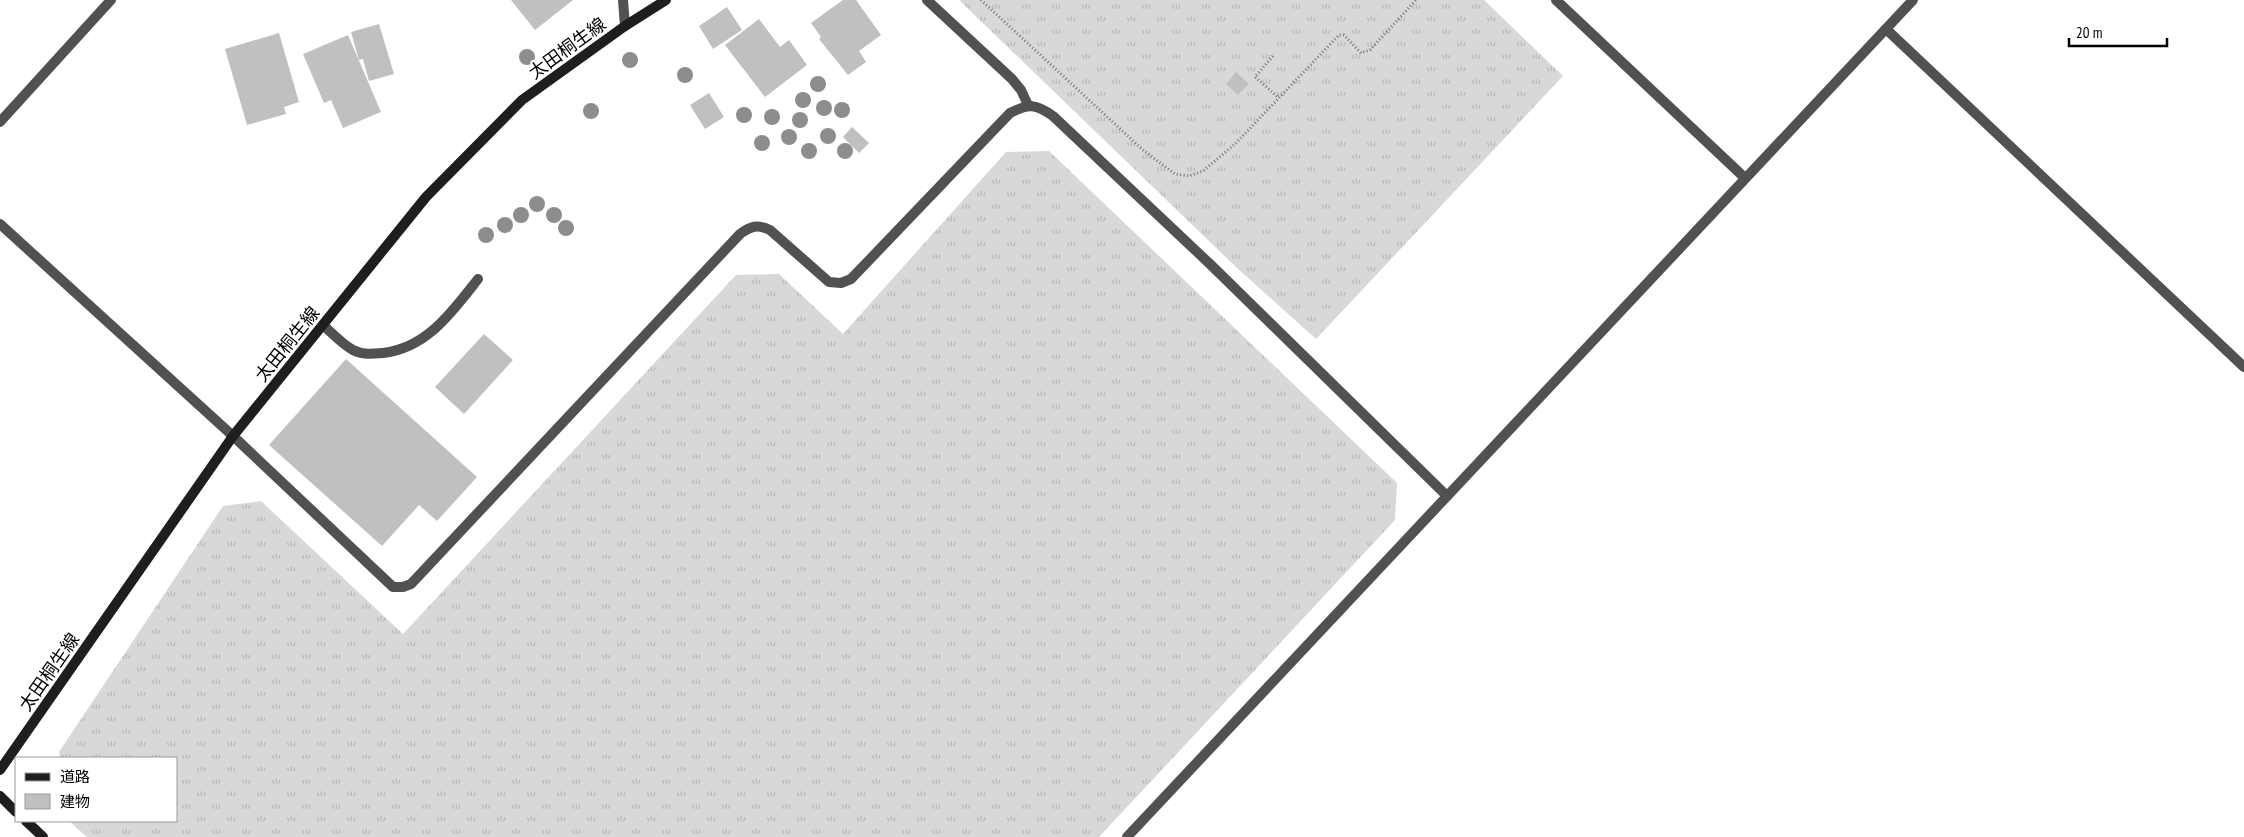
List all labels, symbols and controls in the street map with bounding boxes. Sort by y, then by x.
street label: 太田桐生線 [524,12,610,84]
scale bar [2069,15,2166,47]
text: 20 m [2076,23,2102,42]
street label: 太田桐生線 [250,302,324,386]
street label: 太田桐生線 [14,629,84,715]
legend [15,757,178,822]
text: 道路 [60,767,90,786]
text: 建物 [60,792,90,811]

